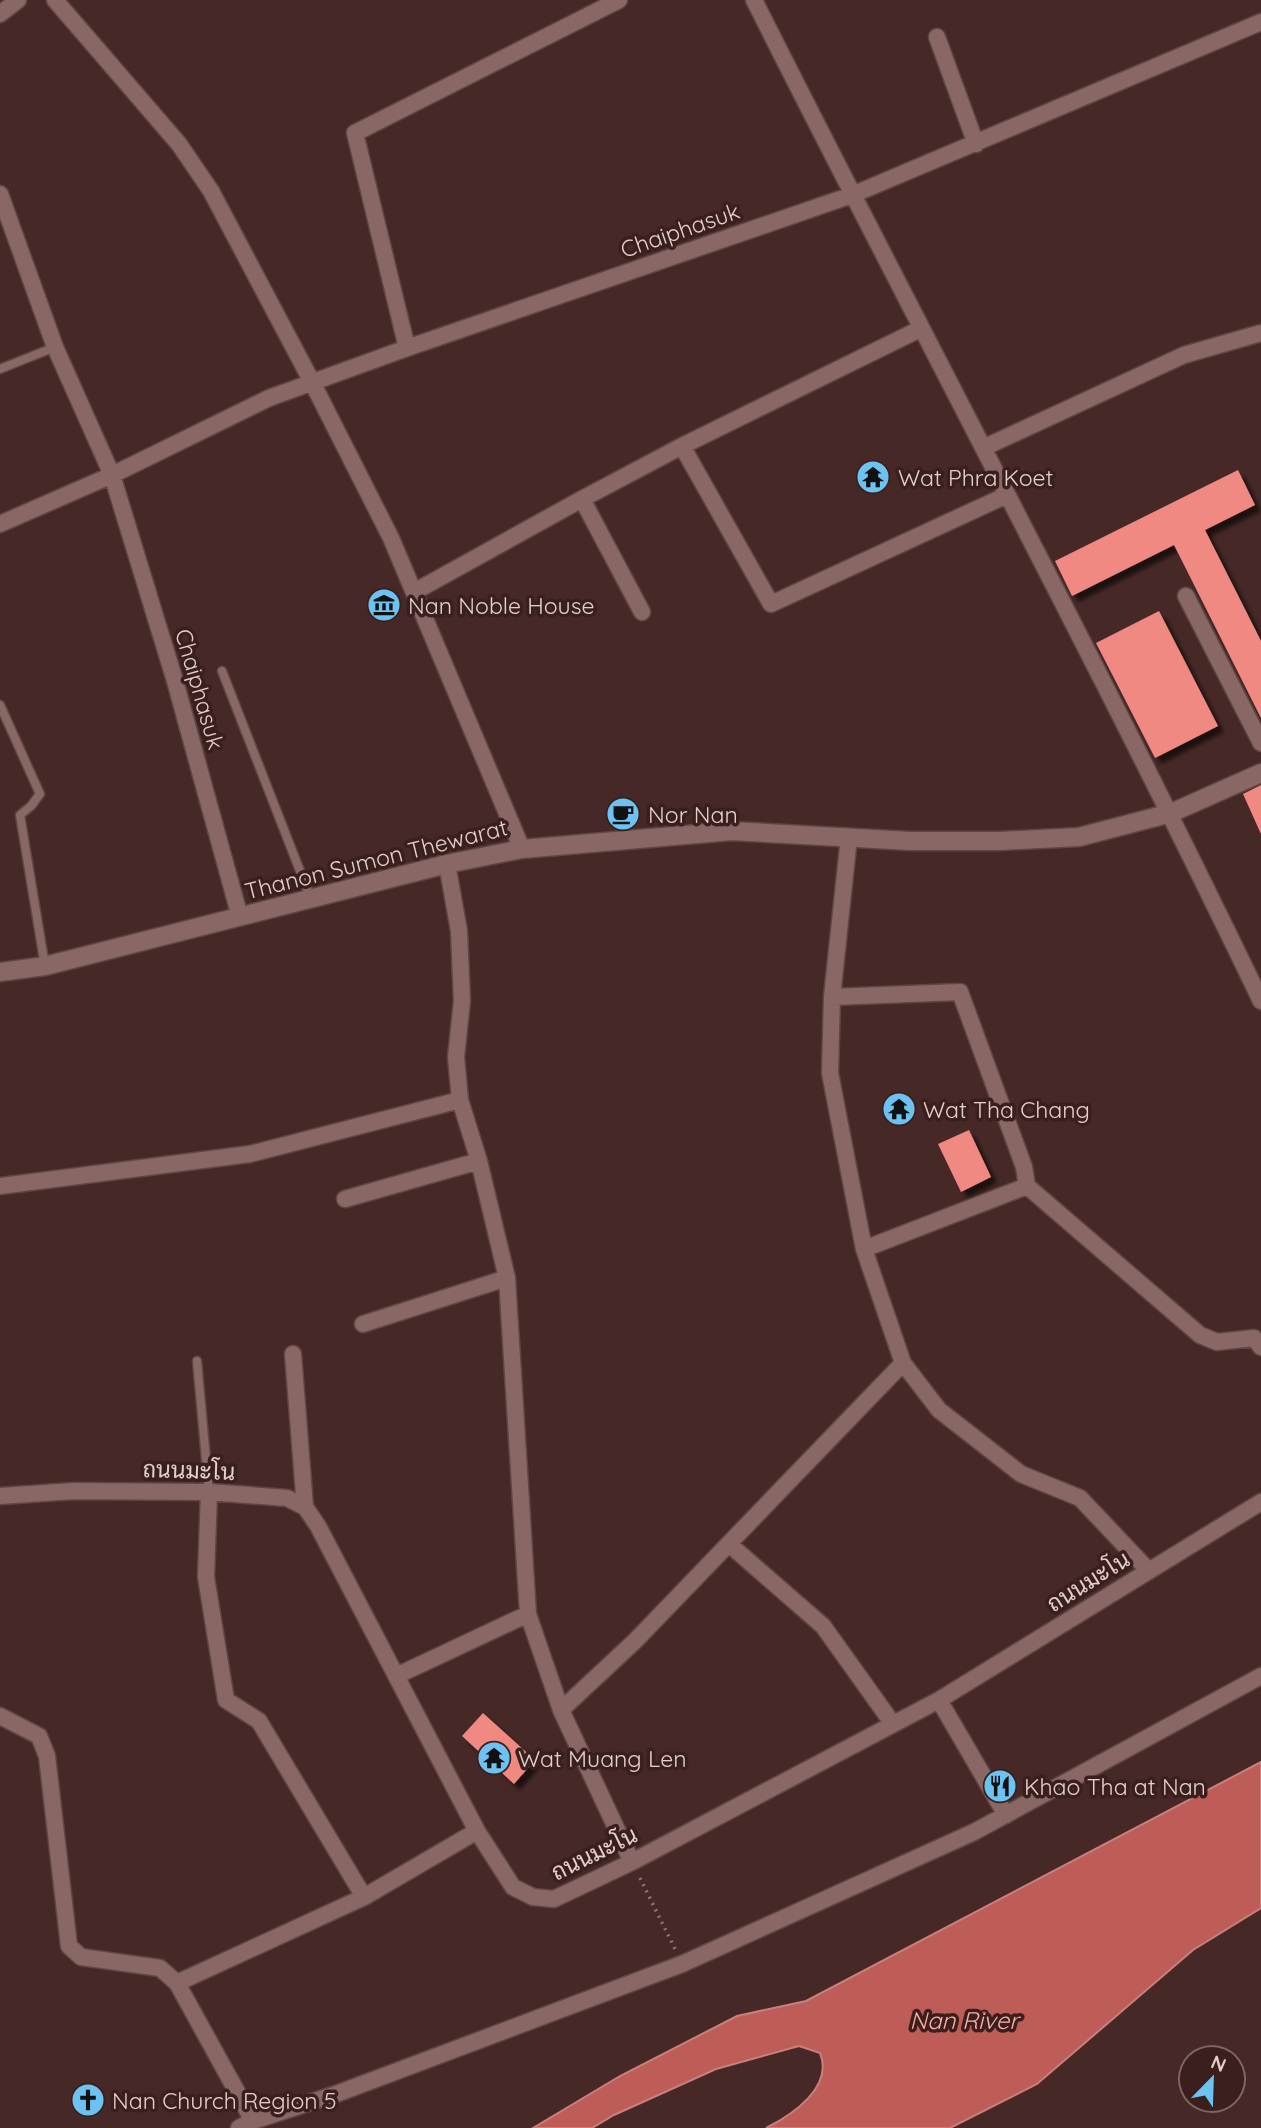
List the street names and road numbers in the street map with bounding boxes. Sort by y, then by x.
street label: Chaiphasuk [617,196,743,264]
street label: Chaiphasuk [169,625,231,753]
street label: Thanon Sumon Thewarat [242,812,511,906]
street label: ถนนมะโน [142,1453,236,1486]
street label: ถนนมะโน [1041,1543,1135,1618]
street label: ถนนมะโน [546,1819,642,1886]

